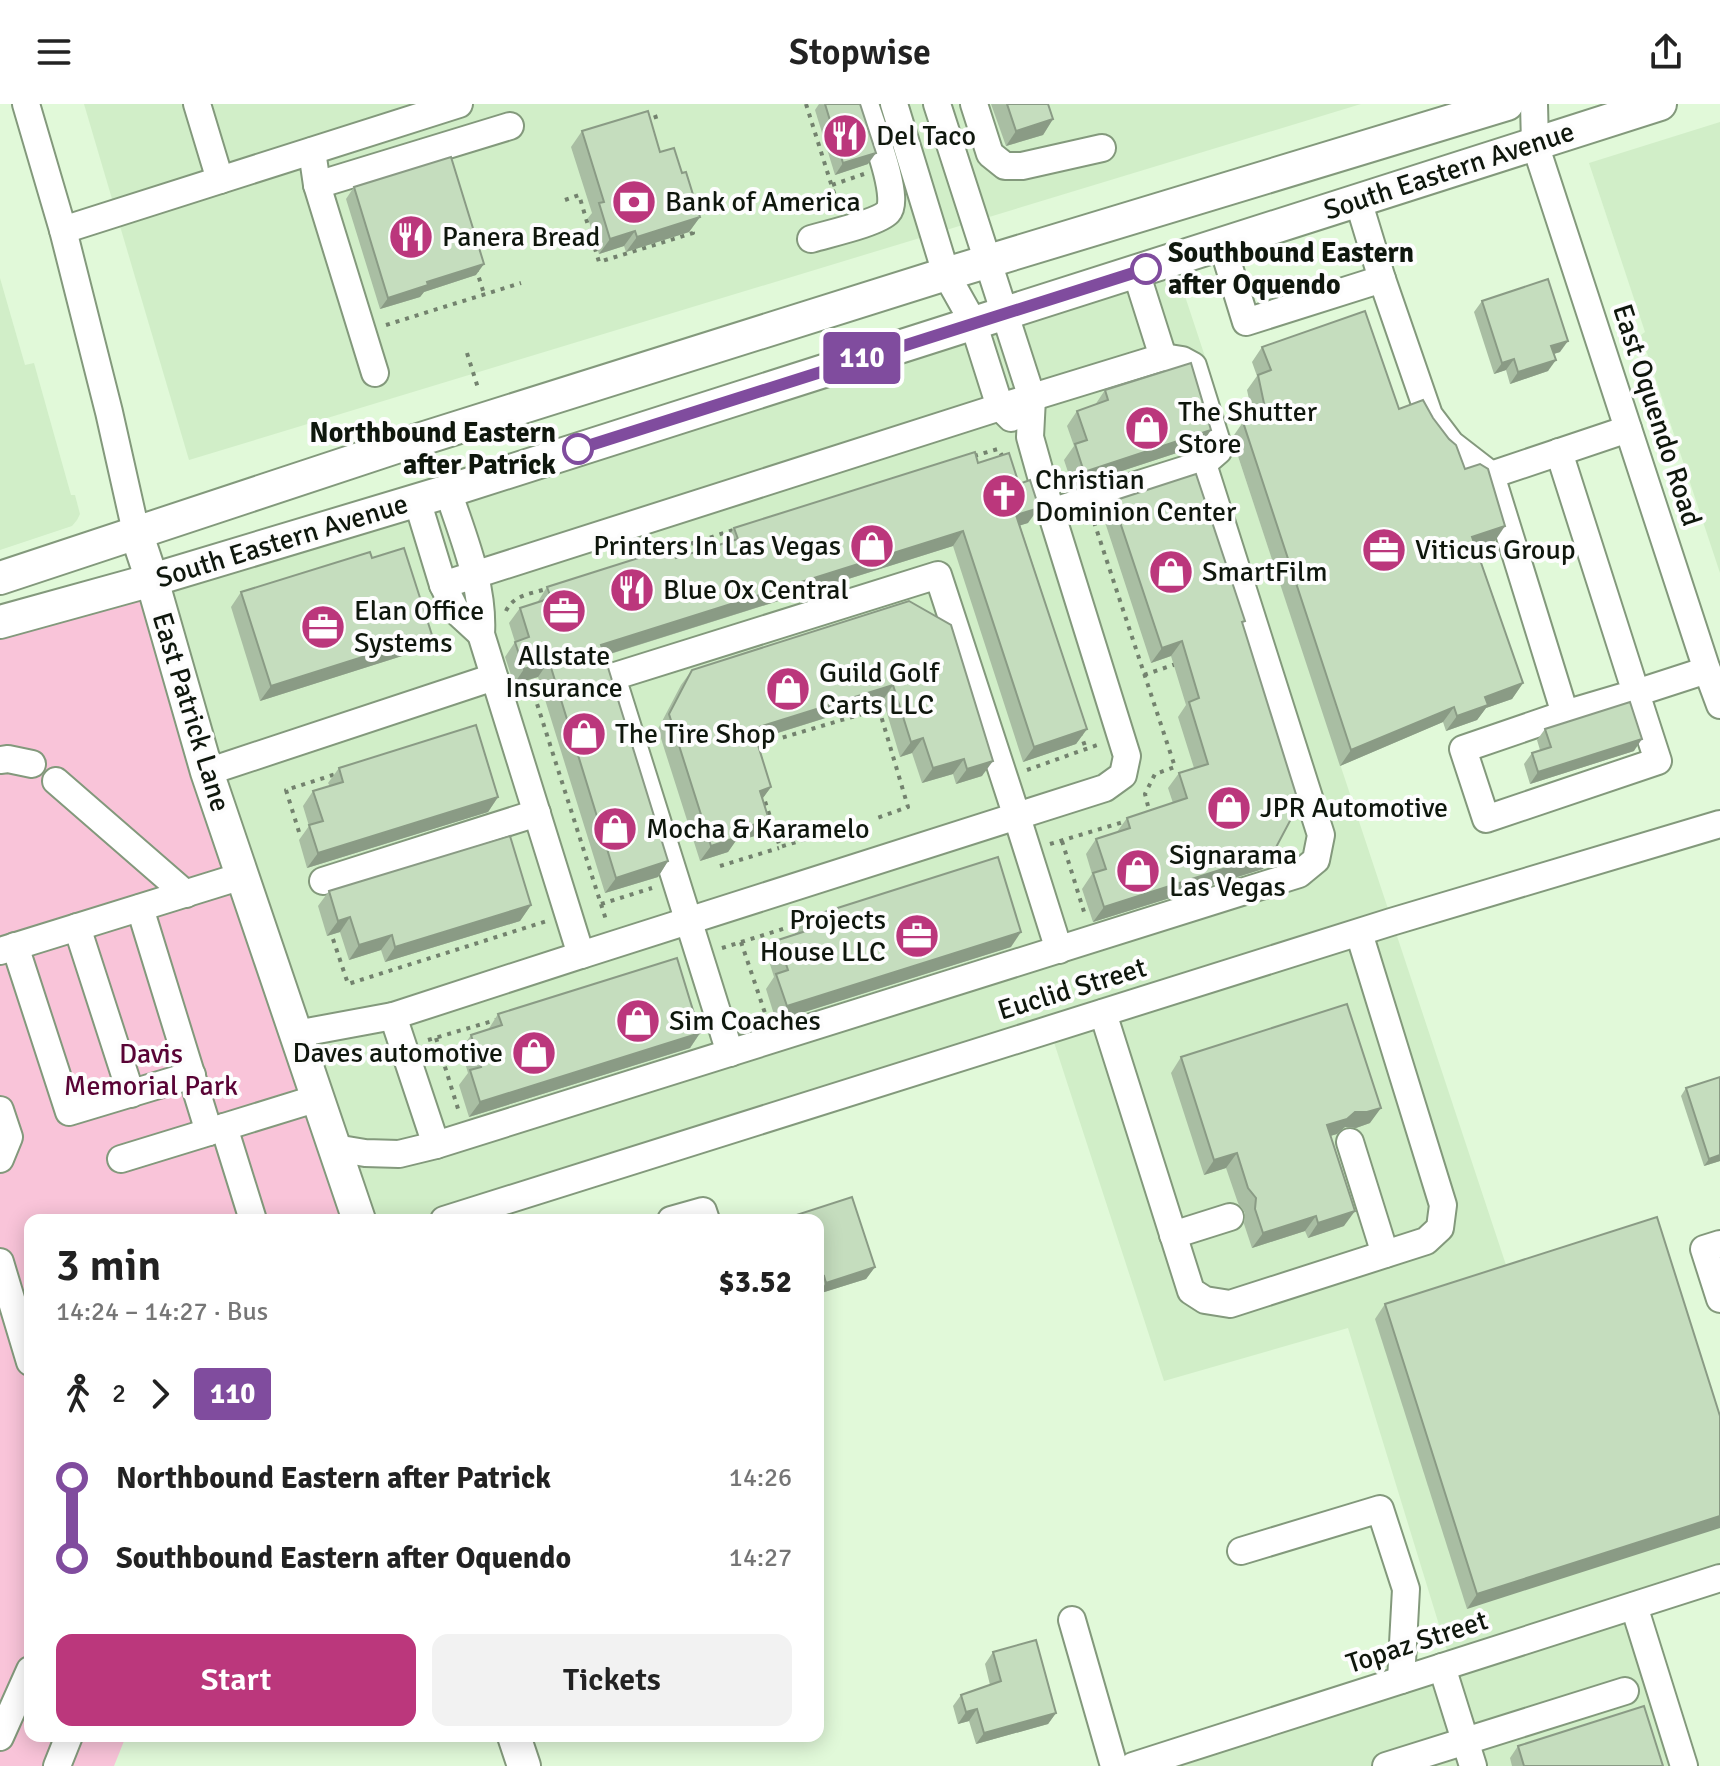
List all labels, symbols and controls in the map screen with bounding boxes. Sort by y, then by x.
icon: menu [32,30,76,74]
text: Stopwise [789,30,931,75]
icon: share [1644,30,1688,74]
restaurant icon: Del Taco [821,112,869,160]
street label: South Eastern Avenue [1319,114,1579,228]
place label: Del Taco [876,119,976,153]
bank icon: Bank of America [610,178,658,226]
place label: Bank of America [665,185,861,219]
restaurant icon: Panera Bread [387,213,435,261]
place label: Panera Bread [442,220,600,254]
place label: Southbound Eastern after Oquendo [1168,236,1414,302]
marker: Southbound Eastern after Oquendo [1131,254,1161,284]
street label: East Oquendo Road [1605,300,1709,530]
line badge: 110 [816,332,908,384]
text: 110 [839,341,885,375]
place label: The Shutter Store [1178,395,1318,461]
shop icon: The Shutter Store [1123,404,1171,452]
place label: Northbound Eastern after Patrick [309,416,556,482]
marker: Northbound Eastern after Patrick [563,434,593,464]
place label: Christian Dominion Center [1035,463,1237,529]
church icon: Christian Dominion Center [980,472,1028,520]
street label: South Eastern Avenue [152,486,412,596]
shop icon: Printers In Las Vegas [848,522,896,570]
office icon: Viticus Group [1360,526,1408,574]
place label: Printers In Las Vegas [593,529,841,563]
place label: Viticus Group [1415,533,1576,567]
shop icon: SmartFilm [1147,548,1195,596]
place label: SmartFilm [1202,555,1327,589]
restaurant icon: Blue Ox Central [608,566,656,614]
place label: Blue Ox Central [663,573,849,607]
office icon: Allstate Insurance [540,587,588,635]
place label: Elan Office Systems [354,594,484,660]
office icon: Elan Office Systems [299,603,347,651]
street label: East Patrick Lane [145,608,237,816]
place label: Allstate Insurance [505,639,623,705]
place label: Guild Golf Carts LLC [819,656,940,722]
shop icon: Guild Golf Carts LLC [764,665,812,713]
shop icon: The Tire Shop [560,710,608,758]
place label: The Tire Shop [615,717,776,751]
shop icon: JPR Automotive [1205,784,1253,832]
place label: JPR Automotive [1260,791,1448,825]
shop icon: Mocha & Karamelo [591,805,639,853]
place label: Mocha & Karamelo [646,812,870,846]
place label: Signarama Las Vegas [1169,838,1297,904]
shop icon: Signarama Las Vegas [1114,847,1162,895]
place label: Projects House LLC [760,903,886,969]
office icon: Projects House LLC [893,912,941,960]
street label: Euclid Street [994,950,1151,1028]
shop icon: Sim Coaches [614,997,662,1045]
place label: Sim Coaches [669,1004,821,1038]
shop icon: Daves automotive [510,1029,558,1077]
place label: Daves automotive [293,1036,503,1070]
park label: Davis Memorial Park [64,1037,238,1103]
text: 3 min [56,1239,161,1293]
text: $3.52 [719,1264,792,1301]
text: 14:24 – 14:27 · Bus [56,1296,268,1328]
icon: walk [56,1372,100,1416]
icon: forward [138,1372,182,1416]
text: 110 [210,1377,255,1411]
text: 2 [112,1378,126,1410]
text: Northbound Eastern after Patrick [116,1460,551,1497]
text: 14:26 [729,1462,792,1494]
text: Southbound Eastern after Oquendo [116,1540,571,1577]
text: 14:27 [729,1542,792,1574]
street label: Topaz Street [1342,1603,1492,1681]
button: Start [56,1634,416,1726]
button: Tickets [432,1634,792,1726]

